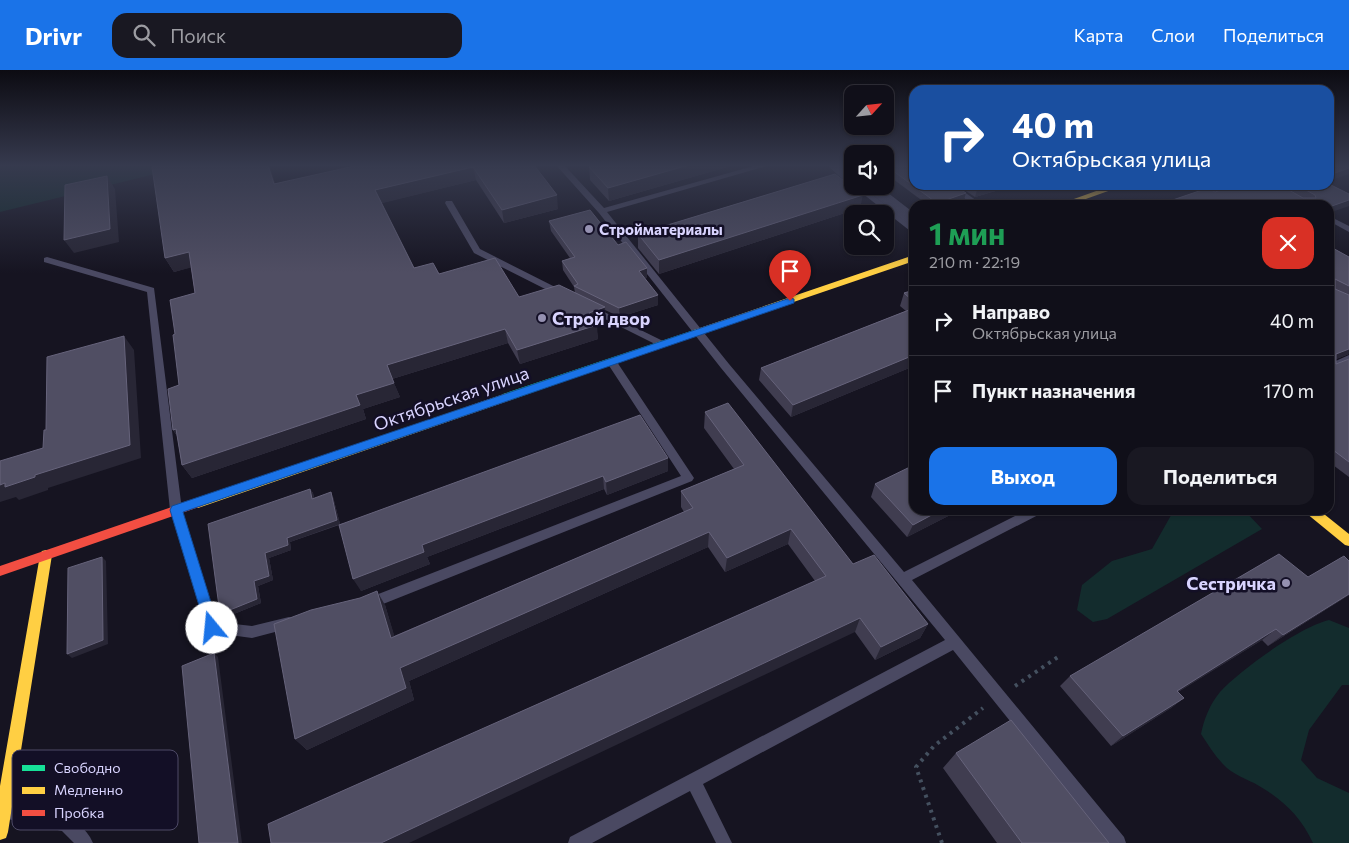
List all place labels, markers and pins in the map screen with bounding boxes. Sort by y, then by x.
place label: Стройматериалы [599,220,723,238]
marker: Стройматериалы [583,223,595,235]
pin [769,250,811,301]
place label: Строй двор [552,307,650,329]
marker: Строй двор [536,312,548,324]
place label: Сестричка [1186,572,1276,594]
marker: Сестричка [1280,577,1292,589]

